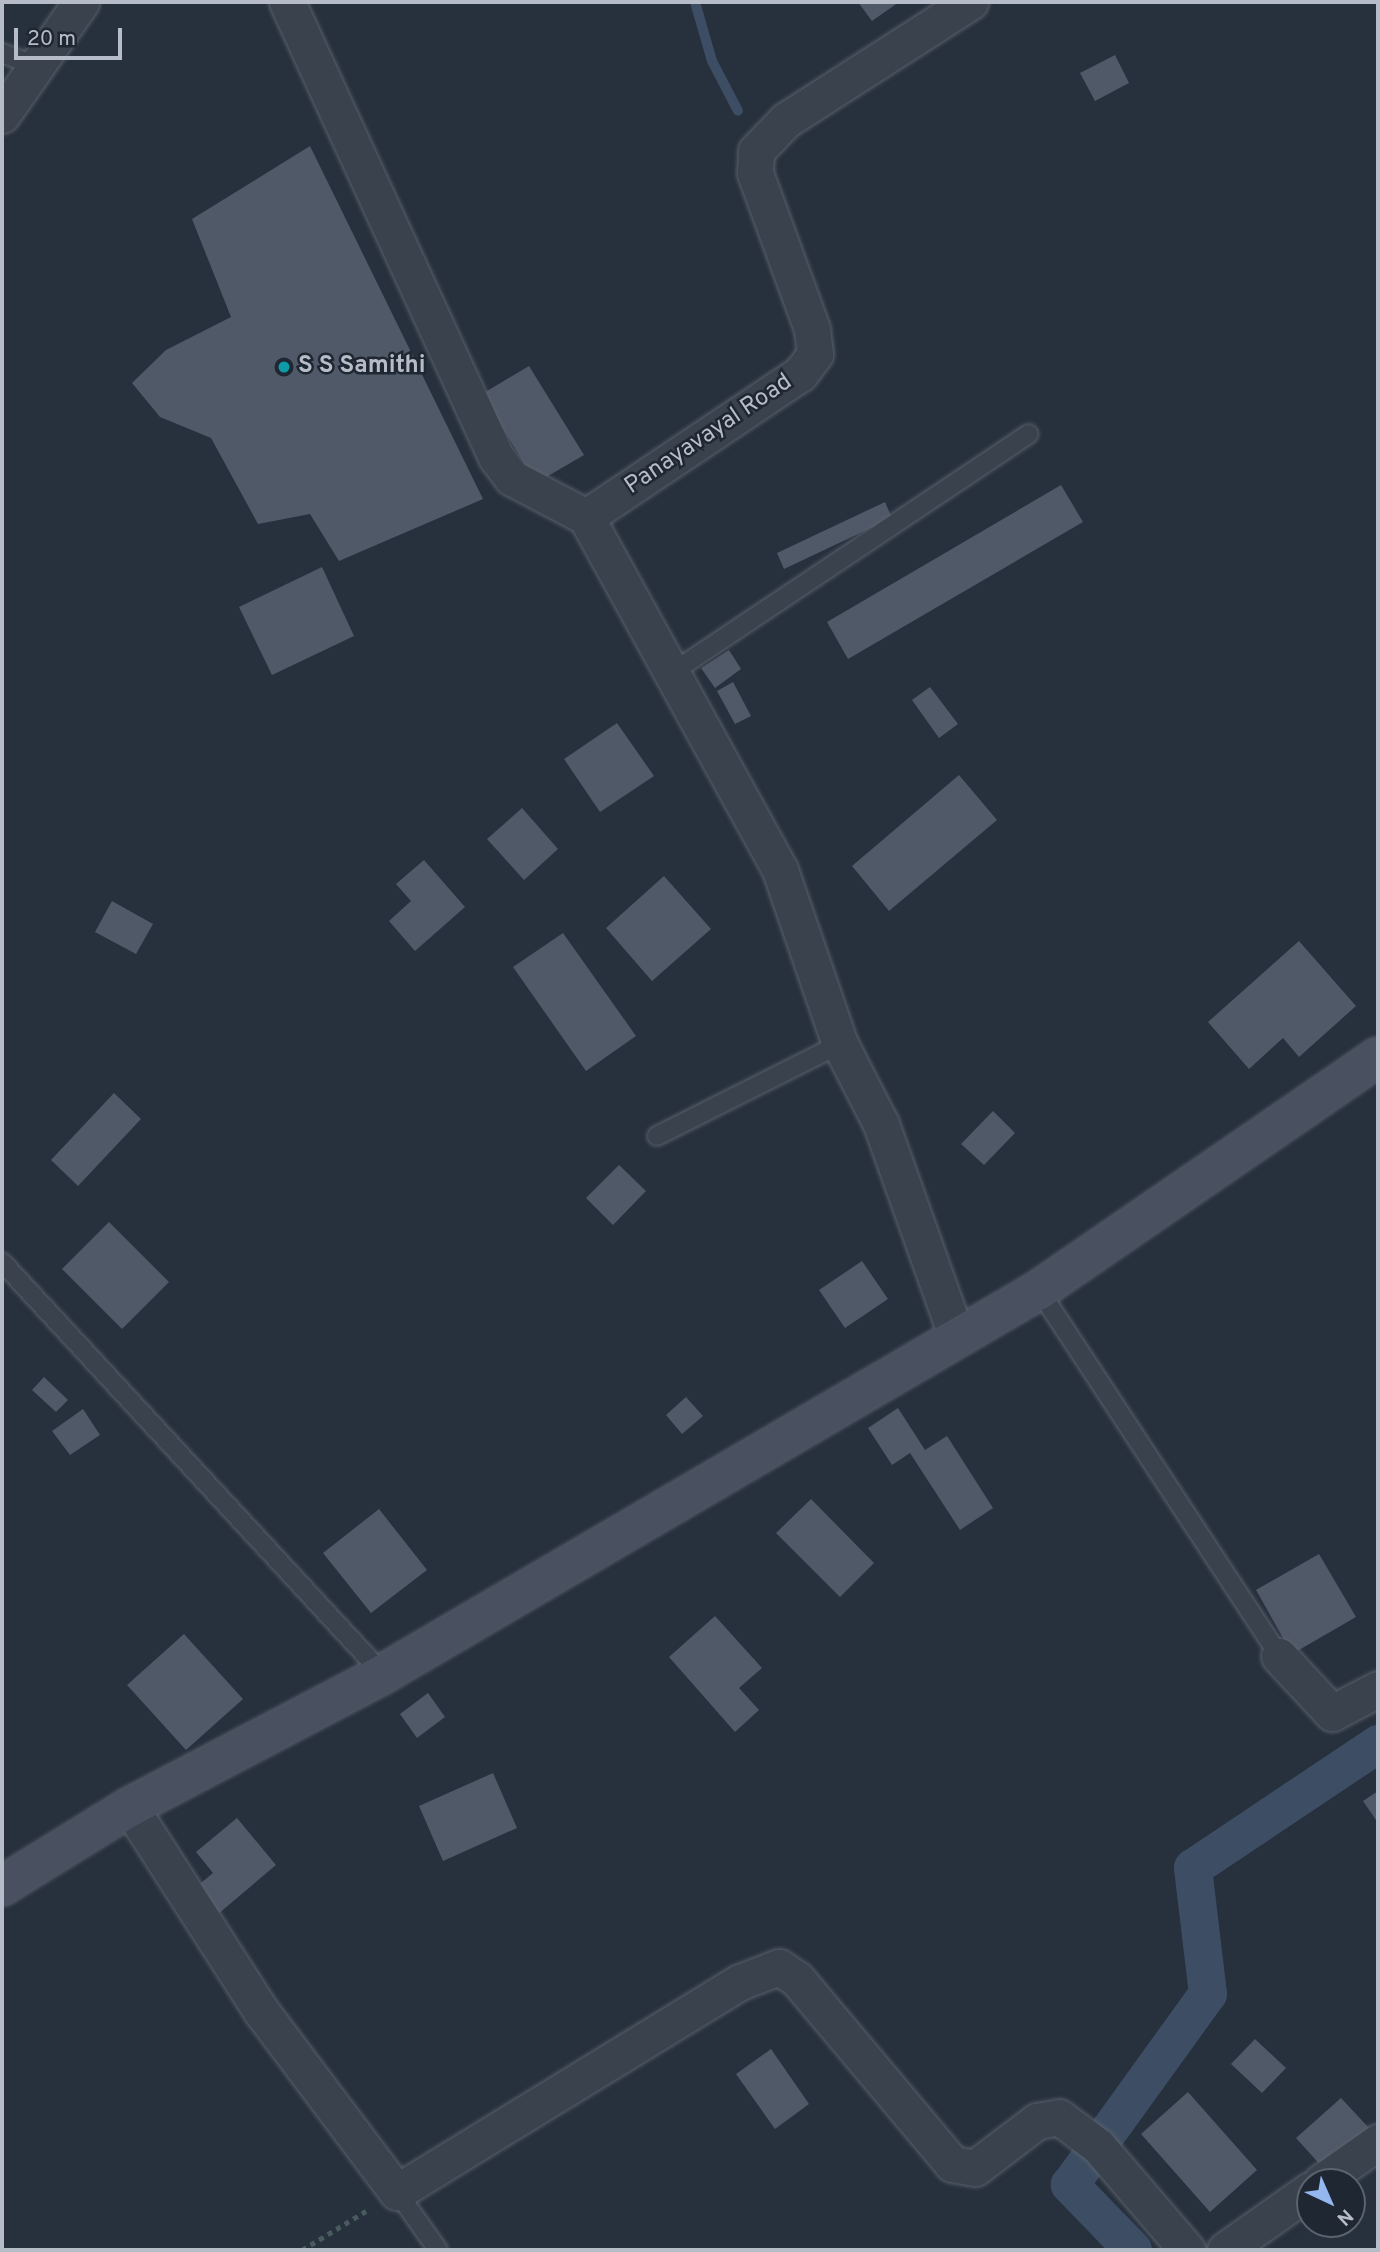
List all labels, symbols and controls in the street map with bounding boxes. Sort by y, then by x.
scale bar [18,14,126,58]
text: 20 m [27,26,76,53]
place label: S S Samithi [298,353,425,381]
marker: S S Samithi [276,359,292,375]
street label: Panayavayal Road [620,368,798,502]
north arrow [1296,2168,1366,2238]
text: N [1331,2203,1357,2230]

